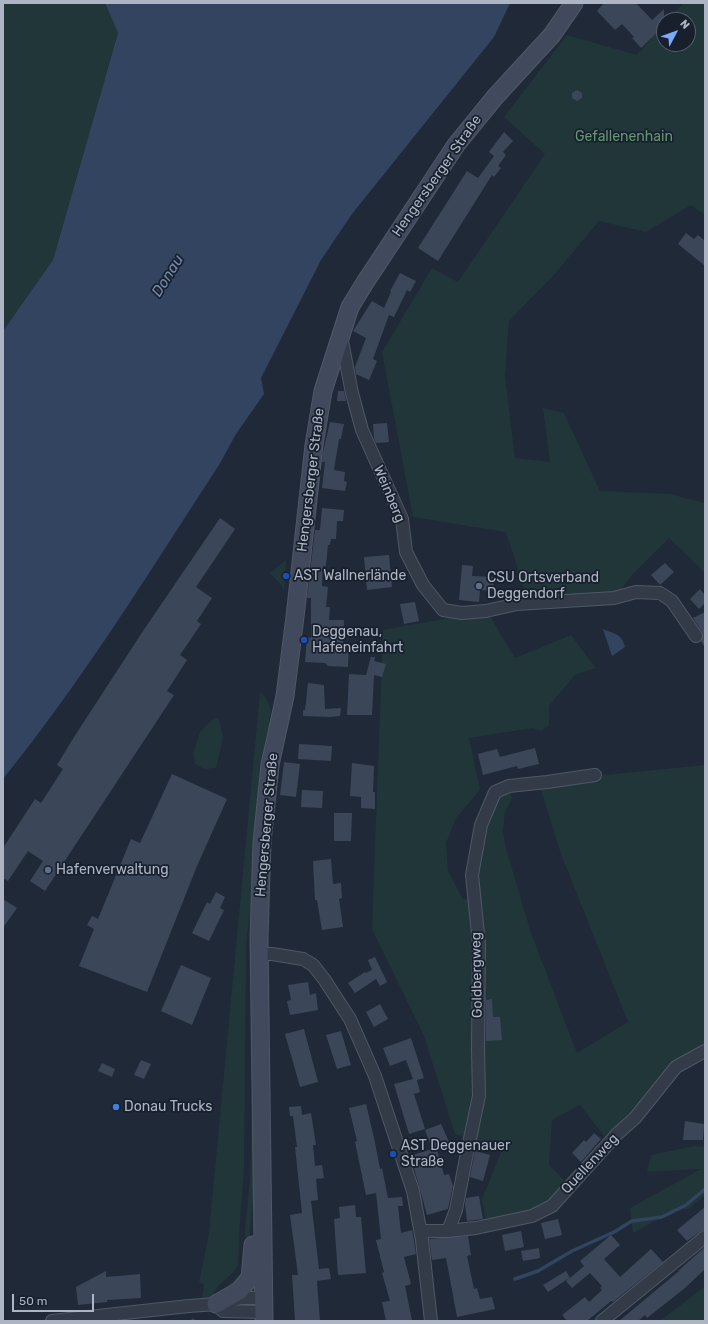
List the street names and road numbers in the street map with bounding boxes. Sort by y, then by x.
street label: Hengersberger Straße [389,112,485,240]
street label: Hengersberger Straße [294,407,328,553]
street label: Weinberg [369,463,409,525]
street label: Hengersberger Straße [252,752,282,898]
street label: Goldbergweg [468,932,486,1018]
street label: Quellenweg [558,1130,622,1198]

